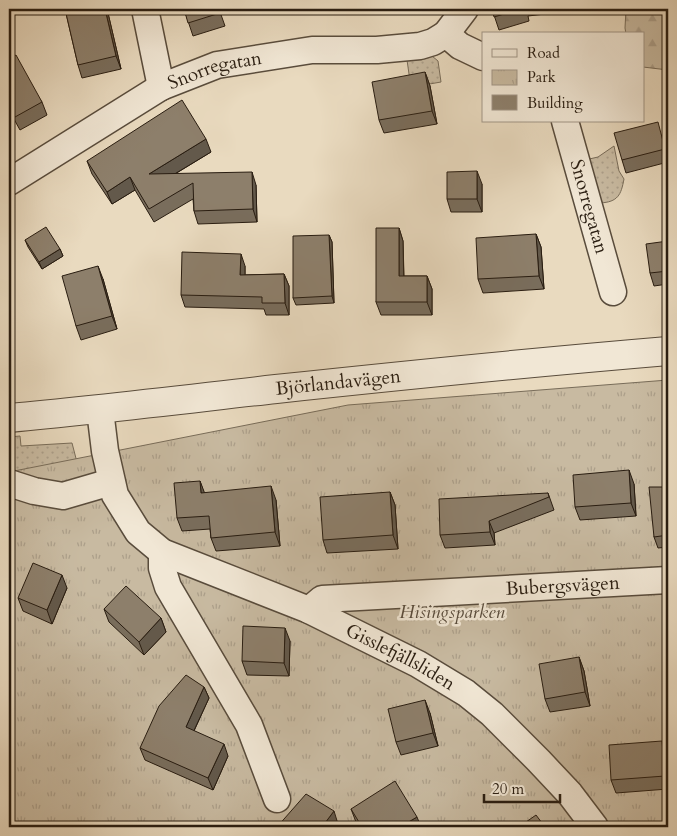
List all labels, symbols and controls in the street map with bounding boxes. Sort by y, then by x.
legend [482,32,644,122]
text: Road [527,43,560,63]
street label: Snorregatan [164,45,264,96]
text: Park [527,67,556,87]
text: Building [527,93,583,113]
street label: Snorregatan [563,156,615,257]
street label: Björlandavägen [274,363,402,402]
street label: Bubergsvägen [505,570,621,602]
park label: Hisingsparken [399,599,506,625]
street label: Gisslefjällsliden [341,617,460,697]
scale bar [484,771,561,803]
text: 20 m [492,779,524,799]

